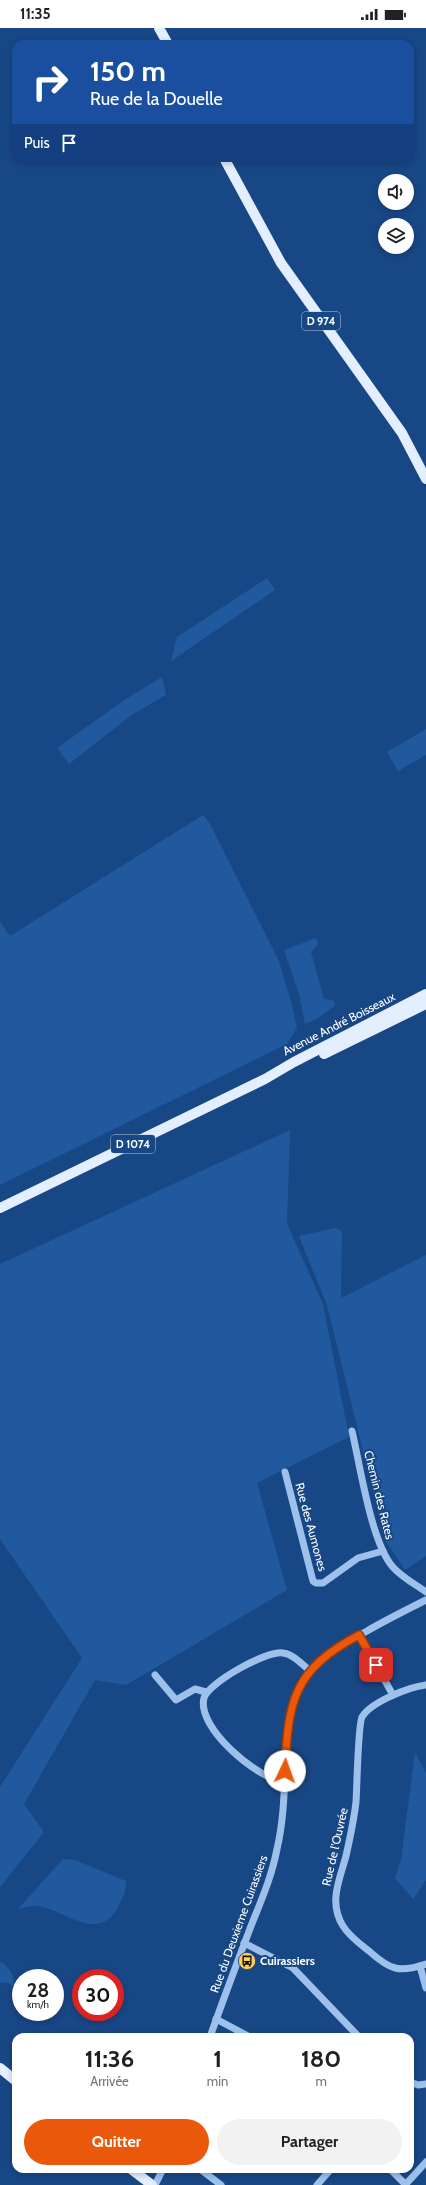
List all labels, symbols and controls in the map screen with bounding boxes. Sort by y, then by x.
text: 11:35 [20,5,51,23]
text: 150 m [90,54,166,88]
icon: right [24,56,76,108]
text: Rue de la Douelle [90,88,223,110]
icon: arrive [58,132,80,154]
text: Puis [24,134,50,152]
map controls [378,174,414,254]
button: sound [378,174,414,210]
button: layers [378,218,414,254]
road number: D 974 [302,312,340,330]
street label: Avenue André Boisseaux [280,989,398,1058]
road number: D 1074 [111,1135,155,1153]
street label: Chemin des Rates [361,1449,398,1541]
street label: Rue des Aumones [292,1481,331,1573]
pin [359,1648,393,1682]
icon: arrive [365,1654,387,1676]
position arrow [264,1750,306,1792]
street label: Rue de l'Ouvrée [318,1806,351,1887]
street label: Rue du Deuxieme Cuirassiers [207,1853,270,1995]
bus stop icon: Cuirassiers [237,1951,257,1971]
place label: Cuirassiers [260,1953,315,1968]
speed limit sign: 30 [72,1969,124,2021]
text: 28 [27,1978,49,2002]
text: km/h [27,1998,49,2011]
text: 11:36 [85,2044,134,2073]
text: 1 [213,2044,222,2073]
text: 180 [301,2044,341,2073]
text: Arrivée [90,2073,129,2089]
text: min [207,2073,228,2089]
text: m [315,2073,327,2089]
button: Quitter [24,2119,209,2165]
button: Partager [217,2119,402,2165]

